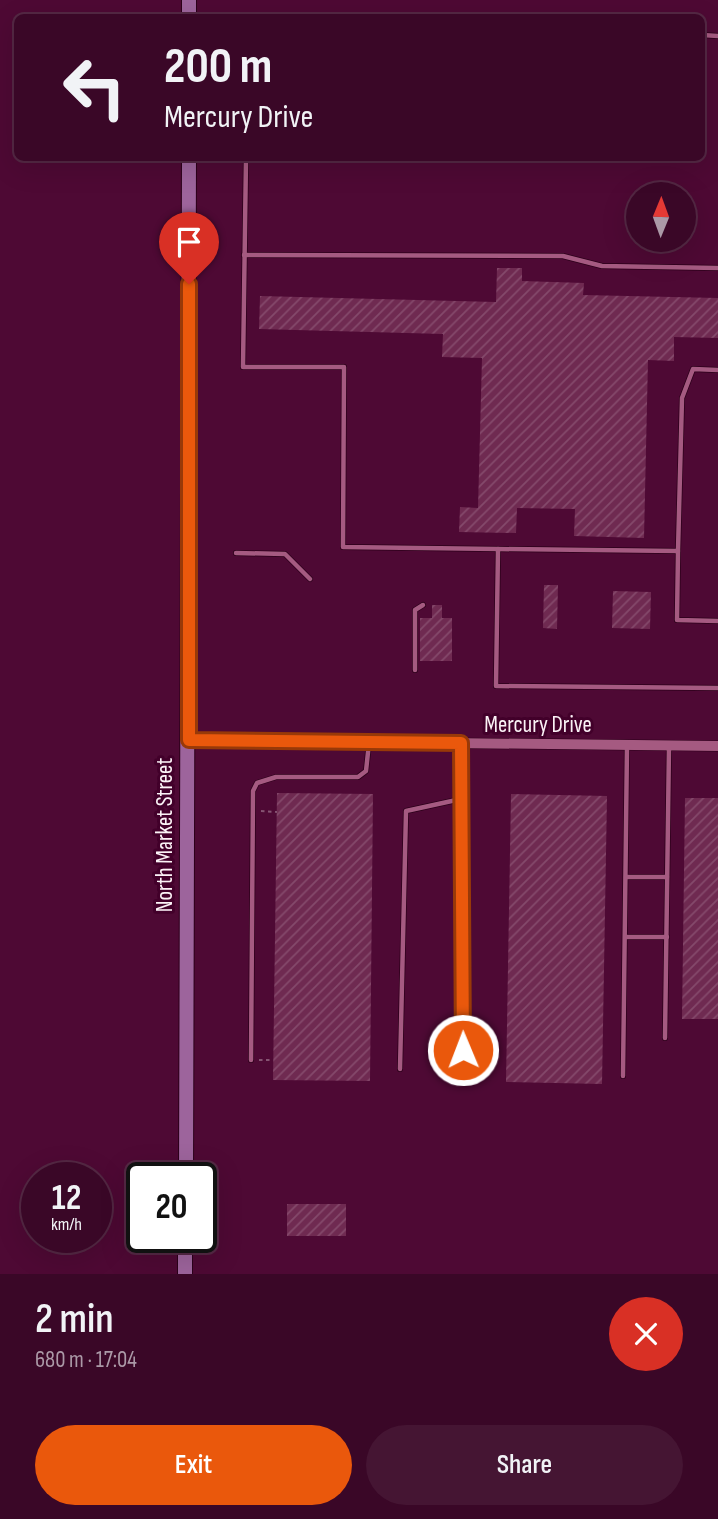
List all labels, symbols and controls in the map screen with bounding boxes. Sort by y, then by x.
text: 200 m [164,38,272,97]
icon: left [49,42,140,133]
text: Mercury Drive [164,98,313,137]
north arrow [626,182,696,252]
map controls [626,182,696,252]
pin [159,212,219,284]
icon: arrive [170,223,208,261]
street label: Mercury Drive [484,711,592,739]
street label: North Market Street [151,758,179,912]
position arrow [426,1013,500,1087]
speed limit sign: 20 [126,1162,217,1253]
text: 12 [52,1177,81,1220]
text: km/h [51,1214,82,1235]
text: 2 min [35,1294,114,1345]
button: close [609,1297,683,1371]
text: 680 m · 17:04 [35,1346,137,1374]
button: Exit [35,1425,352,1505]
button: Share [366,1425,683,1505]

